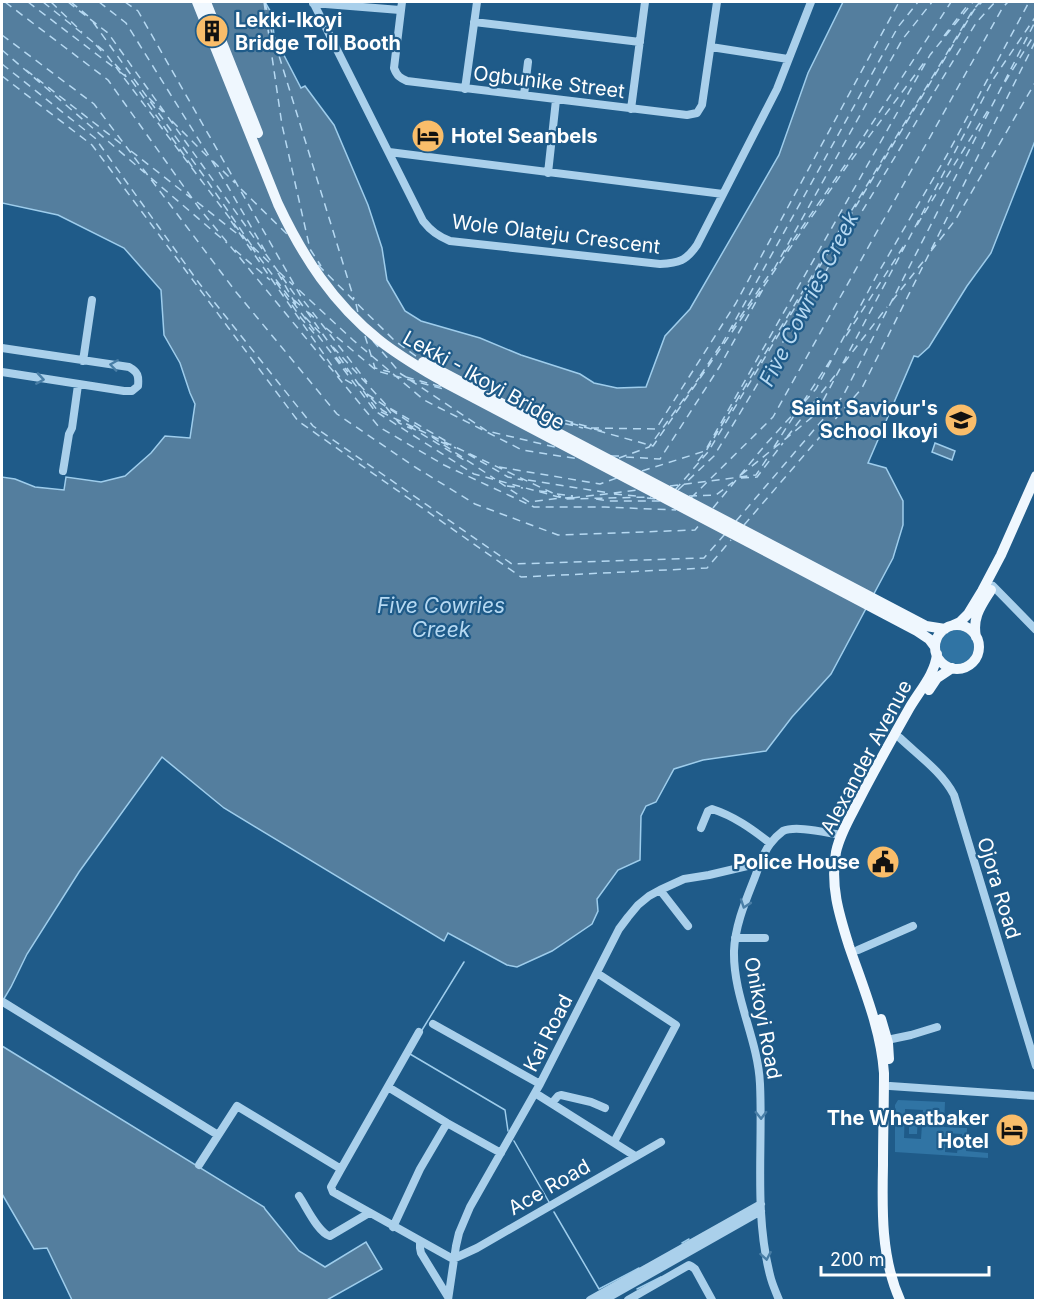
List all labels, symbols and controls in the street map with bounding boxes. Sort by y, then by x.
place label: Lekki-Ikoyi Bridge Toll Booth [235,8,401,55]
building icon: Lekki-Ikoyi Bridge Toll Booth [194,13,230,49]
street label: Ogbunike Street [472,61,627,103]
hotel icon: Hotel Seanbels [410,118,446,154]
place label: Hotel Seanbels [451,124,598,148]
water label: Five Cowries Creek [754,207,864,390]
street label: Wole Olateju Crescent [450,209,662,259]
street label: Lekki - Ikoyi Bridge [399,326,569,434]
one-way arrow [109,360,119,372]
one-way arrow [35,372,44,384]
place label: Saint Saviour's School Ikoyi [791,396,938,443]
school or university icon: Saint Saviour's School Ikoyi [943,402,979,438]
water label: Five Cowries Creek [377,593,505,642]
street label: Alexander Avenue [815,676,917,838]
street label: Ojora Road [972,834,1026,942]
public building icon: Police House [865,844,901,880]
place label: Police House [733,850,860,874]
one-way arrow [740,898,753,909]
street label: Onikoyi Road [739,955,787,1081]
street label: Kai Road [518,990,578,1076]
place label: The Wheatbaker Hotel [827,1106,989,1153]
one-way arrow [755,1111,767,1120]
hotel icon: The Wheatbaker Hotel [994,1112,1030,1148]
street label: Ace Road [504,1154,594,1220]
scale bar [821,1239,989,1277]
text: 200 m [830,1249,885,1270]
one-way arrow [760,1252,772,1261]

